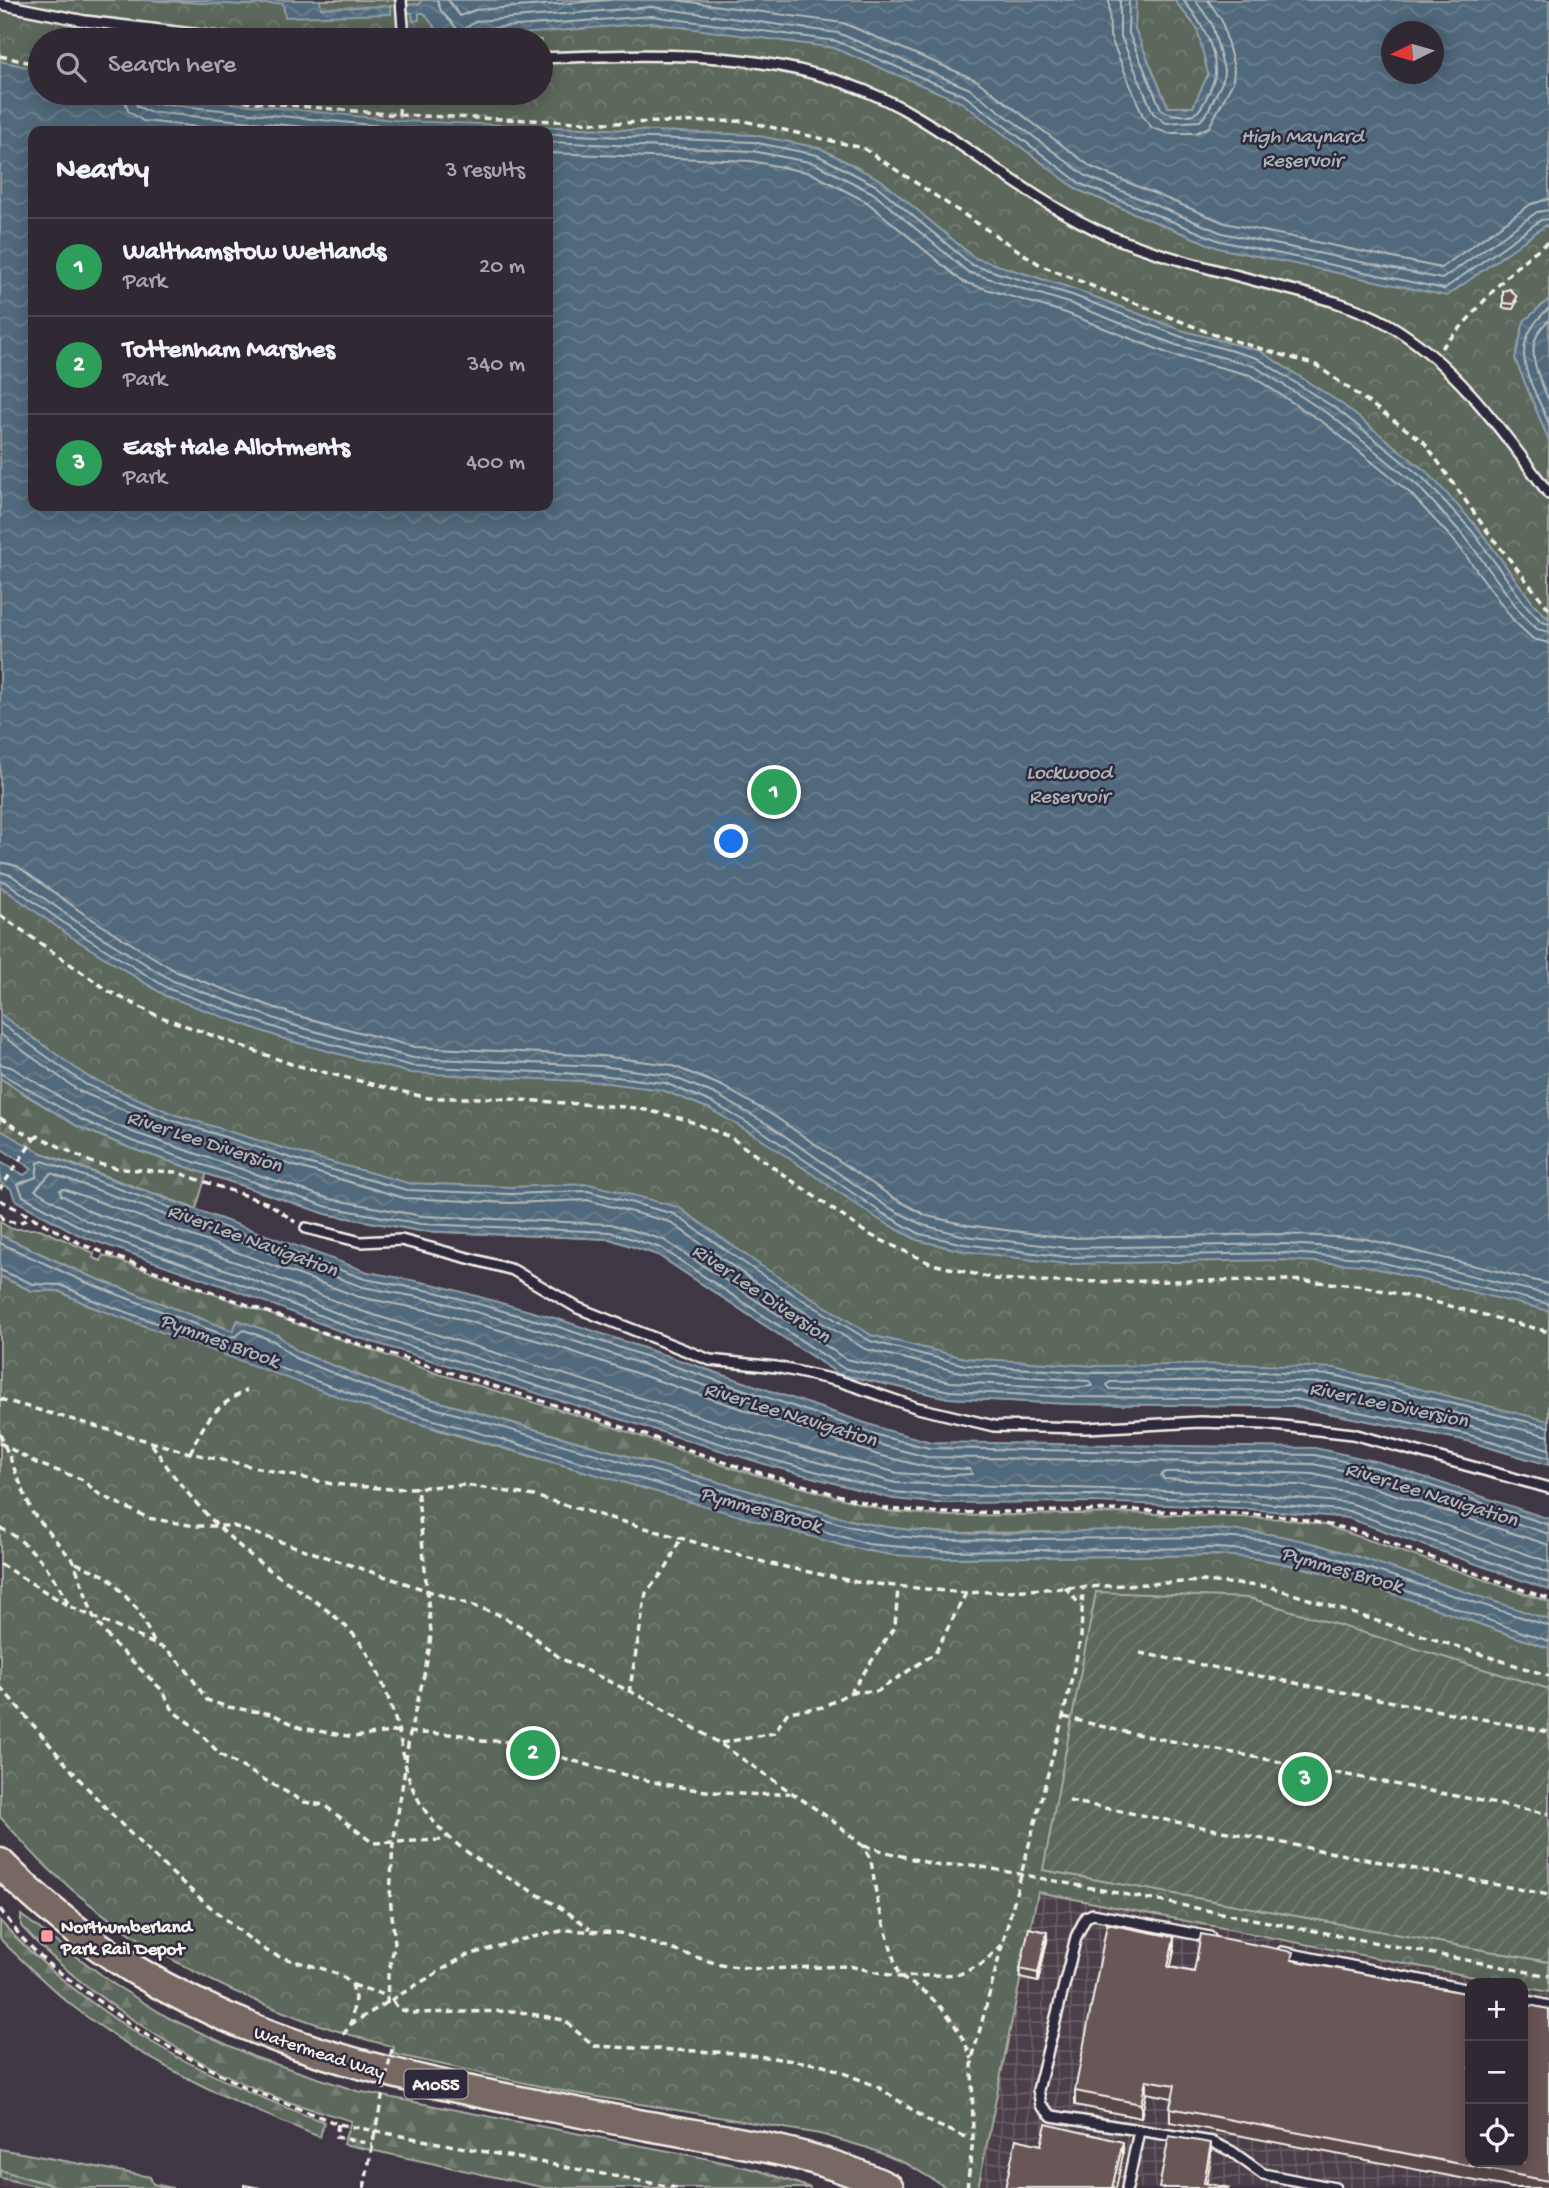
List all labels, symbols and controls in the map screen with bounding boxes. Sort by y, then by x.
north arrow [1381,21,1444,84]
search box [28,28,553,105]
icon: search [52,48,90,86]
text: Search here [108,51,236,82]
water label: High Maynard Reservoir [1241,126,1366,175]
text: Nearby [56,154,149,189]
text: 3 results [445,158,525,185]
text: Walthamstow Wetlands [123,238,386,269]
text: 1 [74,254,84,281]
text: 20 m [479,254,525,281]
text: Park [123,269,167,296]
text: Tottenham Marshes [123,336,335,367]
text: 2 [73,352,85,379]
text: 340 m [467,352,525,379]
text: Park [123,367,167,394]
text: East Hale Allotments [123,434,350,465]
text: 3 [73,450,85,477]
text: 400 m [466,450,525,477]
text: Park [123,465,167,492]
water label: Lockwood Reservoir [1026,762,1114,811]
pin: 1 [751,766,797,818]
your location [714,824,748,858]
water label: River Lee Diversion [123,1107,285,1180]
water label: River Lee Navigation [163,1200,341,1285]
water label: River Lee Diversion [686,1239,835,1351]
water label: Pymmes Brook [156,1309,284,1376]
water label: River Lee Diversion [1307,1377,1471,1436]
water label: River Lee Navigation [701,1378,880,1455]
water label: River Lee Navigation [1342,1458,1521,1535]
water label: Pymmes Brook [697,1482,826,1541]
water label: Pymmes Brook [1278,1542,1407,1601]
pin: 2 [510,1727,556,1779]
pin: 3 [1282,1753,1328,1805]
place label: Northumberland Park Rail Depot [60,1917,194,1962]
marker: Northumberland Park Rail Depot [39,1928,55,1944]
map controls [1465,1978,1528,2167]
button: + [1465,1978,1528,2041]
street label: Watermead Way [250,2022,388,2087]
button: − [1465,2041,1528,2104]
road number: A1055 [404,2070,467,2098]
button: locate [1465,2104,1528,2167]

